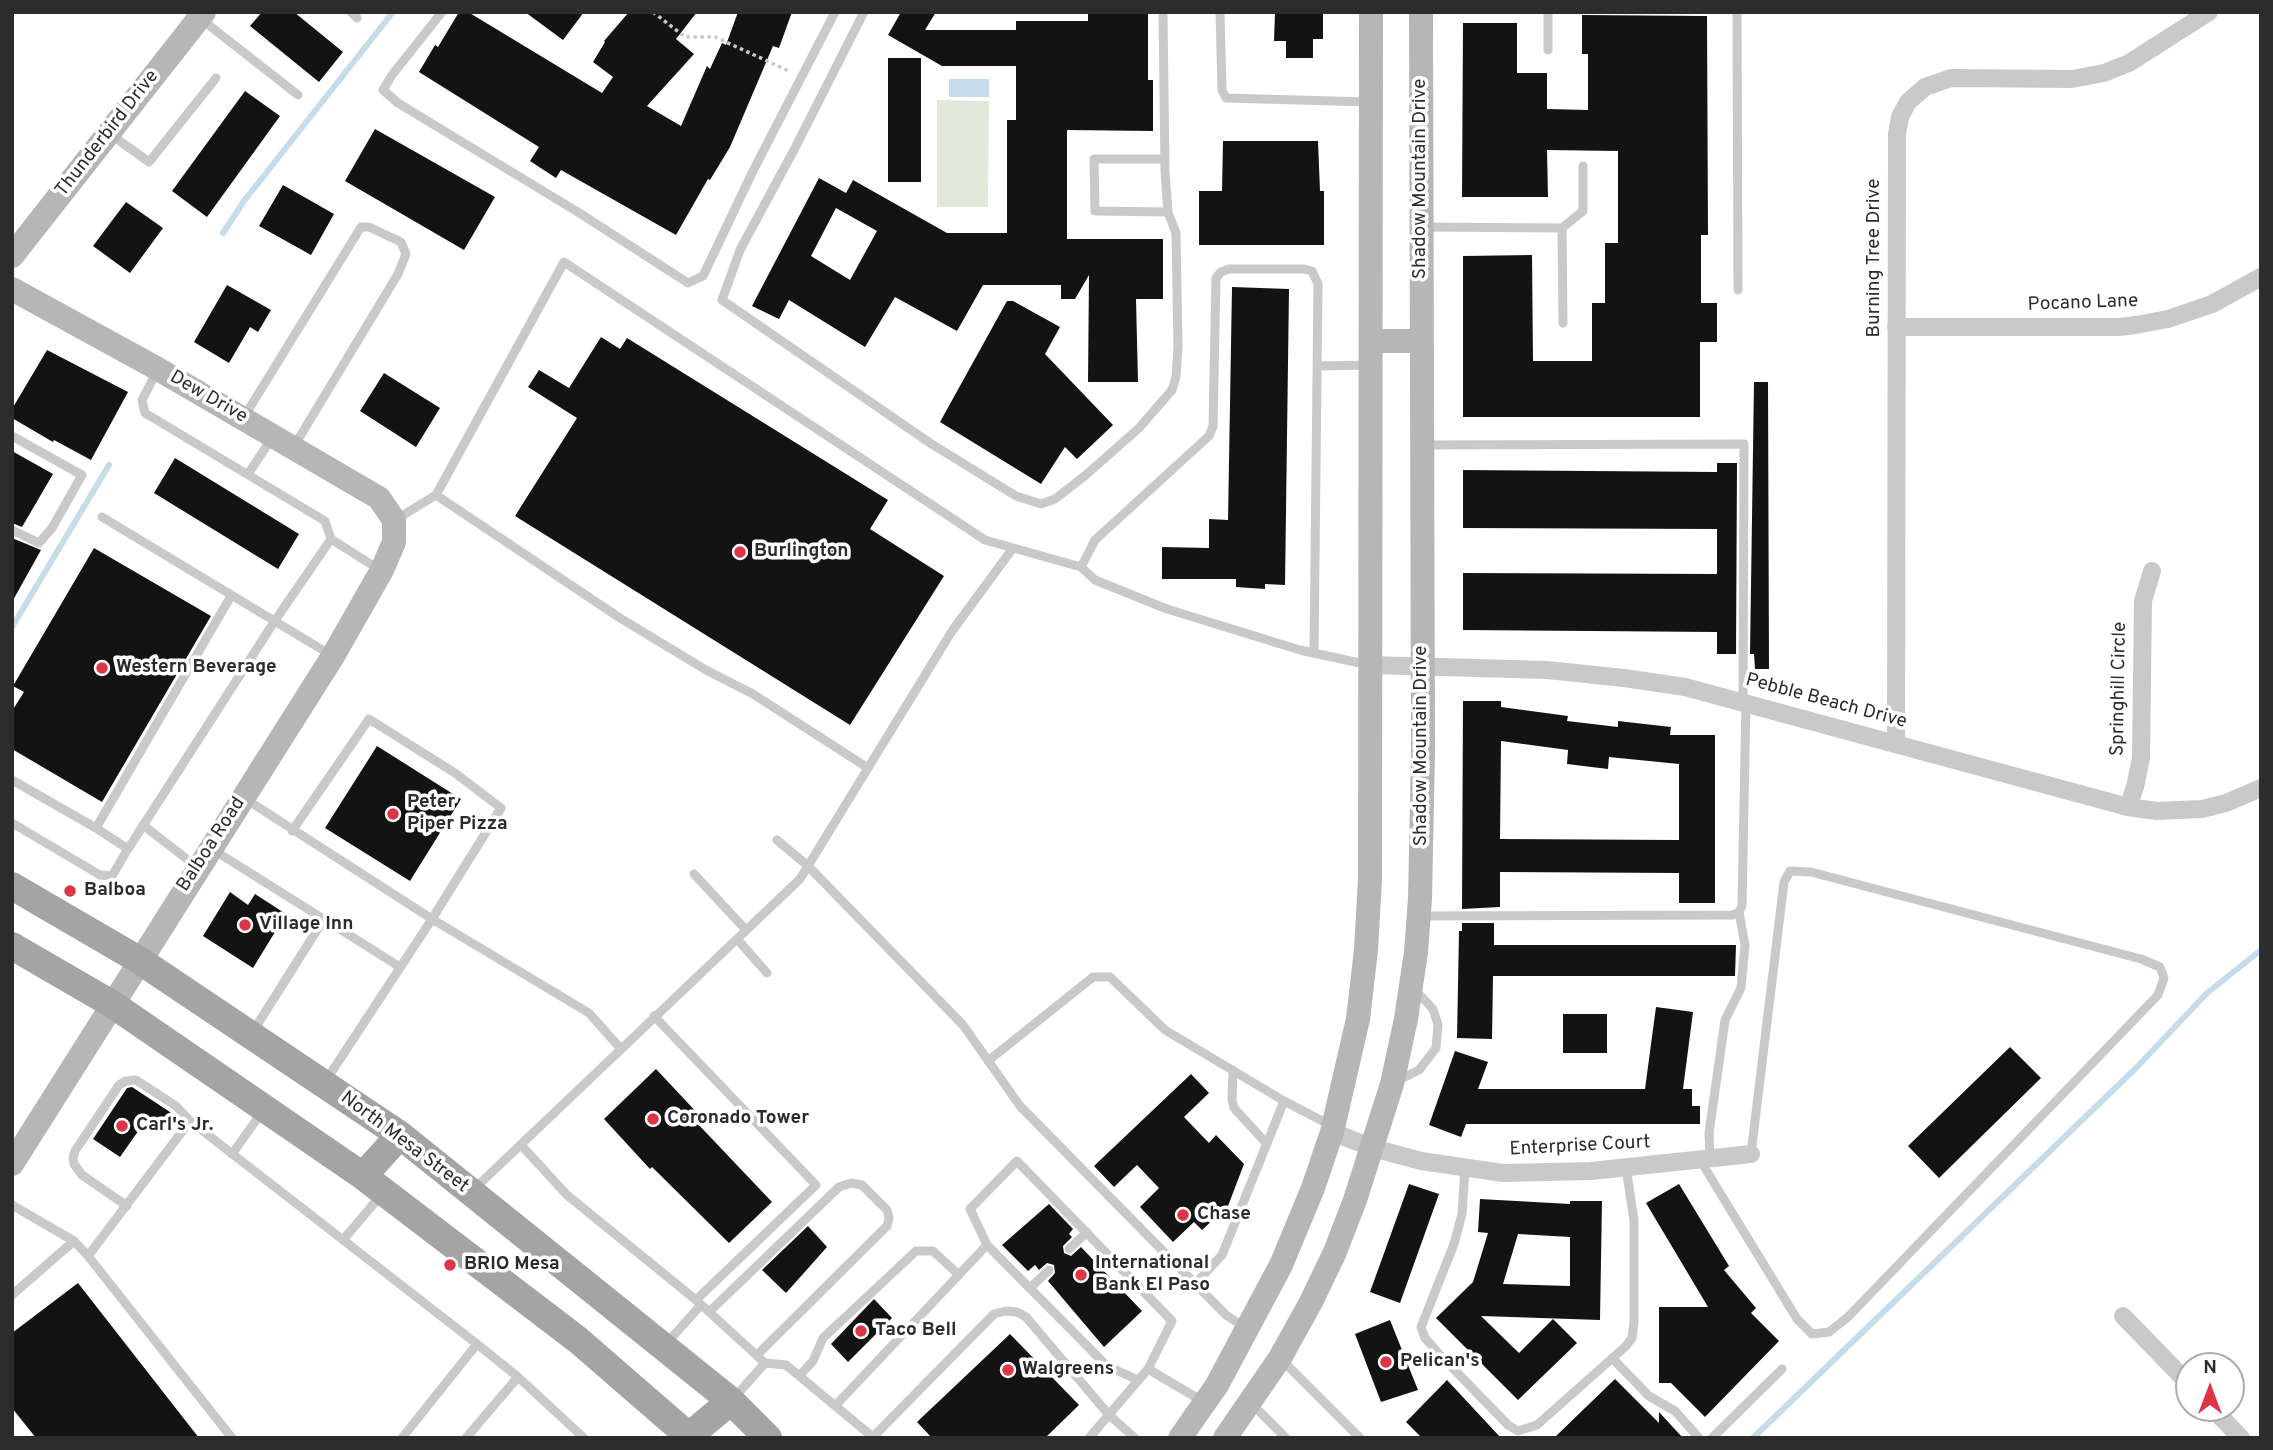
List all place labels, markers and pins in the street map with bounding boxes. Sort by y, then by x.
place label: Burlington [754,541,849,563]
marker: Burlington [732,544,748,560]
place label: Western Beverage [116,657,277,679]
marker: Western Beverage [94,660,110,676]
place label: Peter Piper Pizza [407,792,508,836]
marker: Peter Piper Pizza [385,806,401,822]
place label: Balboa [84,880,146,902]
marker: Balboa [62,883,78,899]
place label: Village Inn [259,914,353,936]
marker: Village Inn [237,917,253,933]
place label: Coronado Tower [667,1108,809,1130]
marker: Coronado Tower [645,1111,661,1127]
place label: Carl's Jr. [136,1115,213,1137]
marker: Carl's Jr. [114,1118,130,1134]
place label: Chase [1197,1204,1251,1226]
marker: Chase [1175,1207,1191,1223]
place label: International Bank El Paso [1095,1253,1210,1297]
place label: BRIO Mesa [464,1254,560,1276]
marker: BRIO Mesa [442,1257,458,1273]
marker: International Bank El Paso [1073,1267,1089,1283]
place label: Taco Bell [875,1320,957,1342]
marker: Taco Bell [853,1323,869,1339]
place label: Pelican's [1400,1351,1480,1373]
marker: Pelican's [1378,1354,1394,1370]
place label: Walgreens [1022,1359,1114,1381]
marker: Walgreens [1000,1362,1016,1378]

